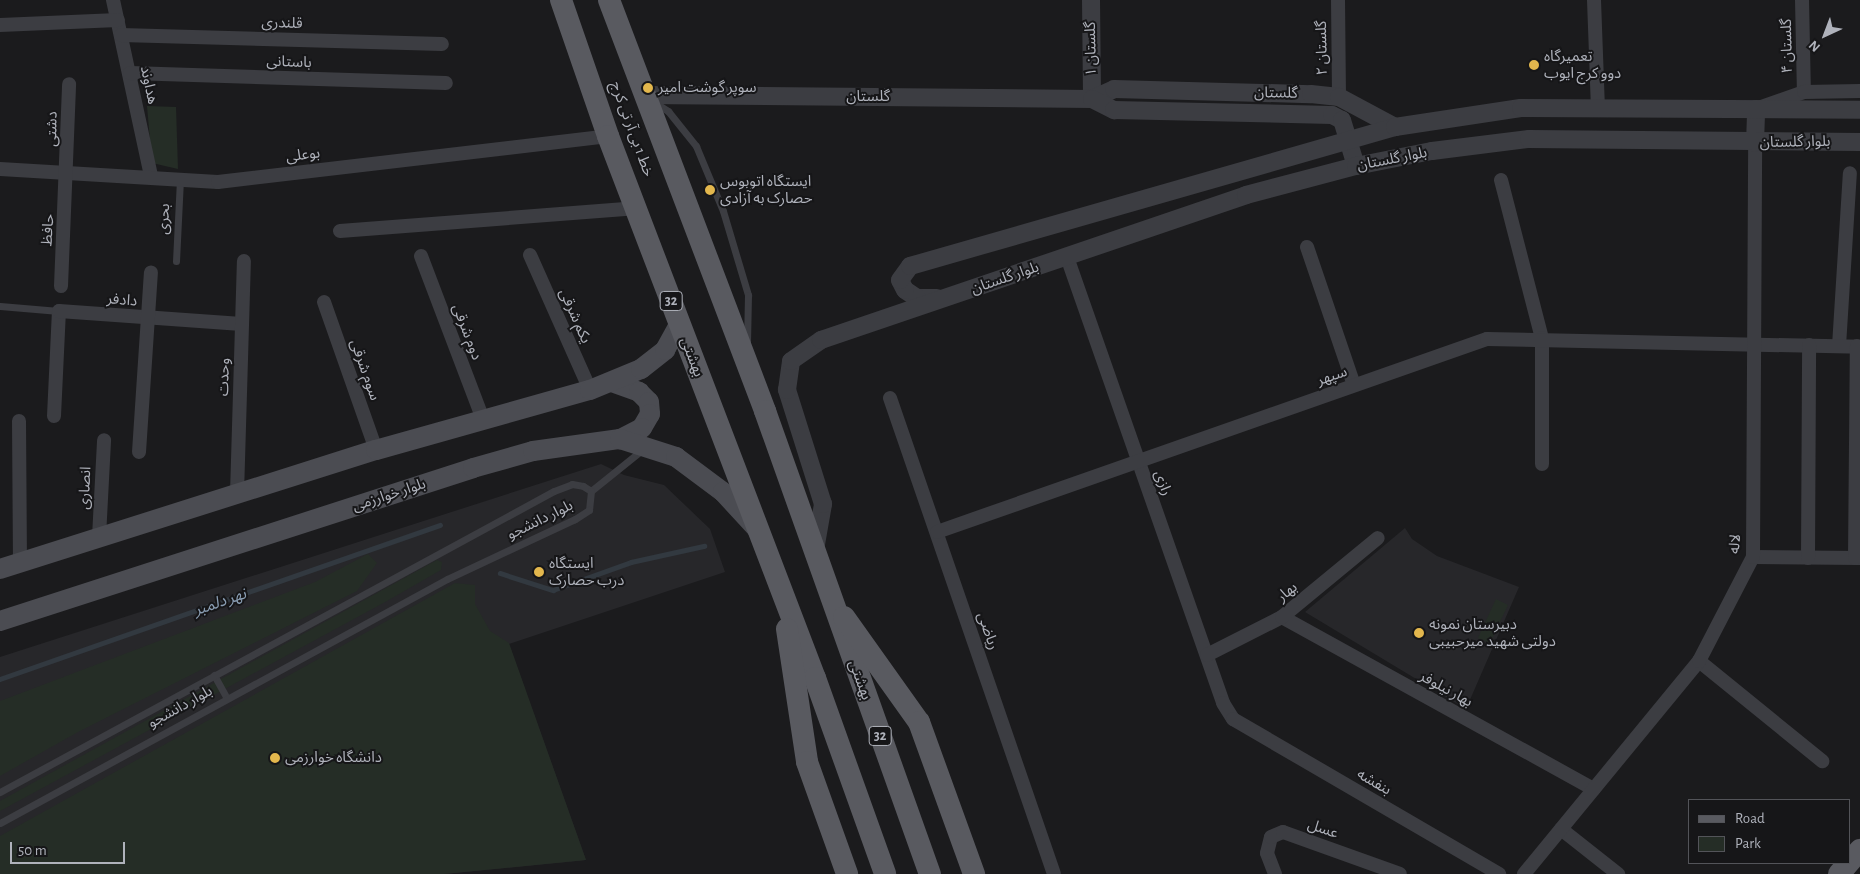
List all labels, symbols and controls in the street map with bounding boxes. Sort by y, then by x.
north arrow [1800,10,1850,60]
street label: قلندری [261,13,303,33]
street label: گلستان ۴ [1778,18,1796,74]
street label: گلستان ۲ [1313,20,1331,76]
street label: گلستان ۱ [1082,21,1100,77]
text: N [1806,38,1823,54]
place label: تعمیرگاه دوو کرج ایوب [1544,47,1621,82]
street label: باستانی [266,52,312,72]
marker: تعمیرگاه دوو کرج ایوب [1528,59,1540,71]
street label: هداوند [136,64,162,106]
street label: خط 1 بی آر تی کرج [606,79,658,179]
place label: سوپر گوشت امیر [658,79,757,97]
marker: سوپر گوشت امیر [642,82,654,94]
street label: گلستان [1254,84,1298,102]
street label: گلستان [846,88,890,106]
street label: دشتی [43,111,61,147]
street label: بلوار گلستان [1759,132,1831,152]
street label: بلوار گلستان [1356,143,1428,175]
street label: بوعلی [285,144,321,166]
place label: ایستگاه اتوبوس حصارک به آزادی [720,172,813,207]
marker: ایستگاه اتوبوس حصارک به آزادی [704,184,716,196]
street label: بحری [154,203,174,235]
street label: حافظ [38,213,58,247]
street label: بلوار گلستان [969,258,1041,298]
street label: یکم شرقی [555,286,595,346]
street label: دادفر [106,290,138,310]
road number: 32 [658,290,684,312]
street label: دوم شرقی [448,301,486,363]
street label: بهشتی [676,335,708,379]
street label: سوم شرقی [346,337,384,403]
street label: وحدت [214,357,234,397]
street label: سپهر [1314,362,1350,390]
street label: انصاری [75,466,95,510]
street label: رازی [1150,468,1176,498]
street label: بلوار خوارزمی [350,475,428,515]
street label: بلوار دانشجو [504,496,576,544]
street label: لاله [1725,533,1745,555]
place label: ایستگاه درب حصارک [549,554,625,589]
marker: ایستگاه درب حصارک [533,566,545,578]
street label: بهار [1273,578,1301,606]
water label: نهر دلمبر [191,584,249,620]
street label: ریاضی [973,610,1003,652]
place label: دبیرستان نمونه دولتی شهید میرحبیبی [1429,615,1556,650]
marker: دبیرستان نمونه دولتی شهید میرحبیبی [1413,627,1425,639]
street label: بهشتى [845,658,875,702]
street label: بهار نیلوفر [1416,667,1476,711]
street label: بلوار دانشجو [144,682,216,732]
road number: 32 [868,724,892,748]
place label: دانشگاه خوارزمی [285,749,382,767]
marker: دانشگاه خوارزمی [269,752,281,764]
street label: بنفشه [1354,765,1394,799]
legend [1688,799,1850,864]
text: Road [1735,811,1765,826]
street label: عسل [1305,815,1341,843]
scale bar [12,832,128,864]
text: Park [1735,836,1761,851]
text: 50 m [18,843,47,858]

